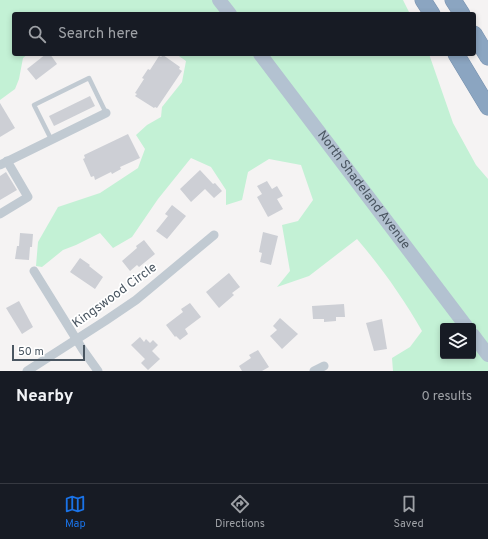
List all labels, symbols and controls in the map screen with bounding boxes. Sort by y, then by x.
search box [12,12,476,56]
icon: search [26,23,48,45]
text: Search here [58,25,138,44]
street label: North Shadeland Avenue [313,128,413,253]
street label: Kingswood Circle [70,260,160,332]
map controls [440,323,476,359]
button: layers [440,323,476,359]
scale bar [12,343,85,362]
text: 50 m [18,345,44,359]
text: Nearby [16,386,73,408]
text: 0 results [421,389,472,405]
tab: Map [64,493,86,531]
tab: Directions [215,493,265,531]
tab: Saved [393,493,424,531]

